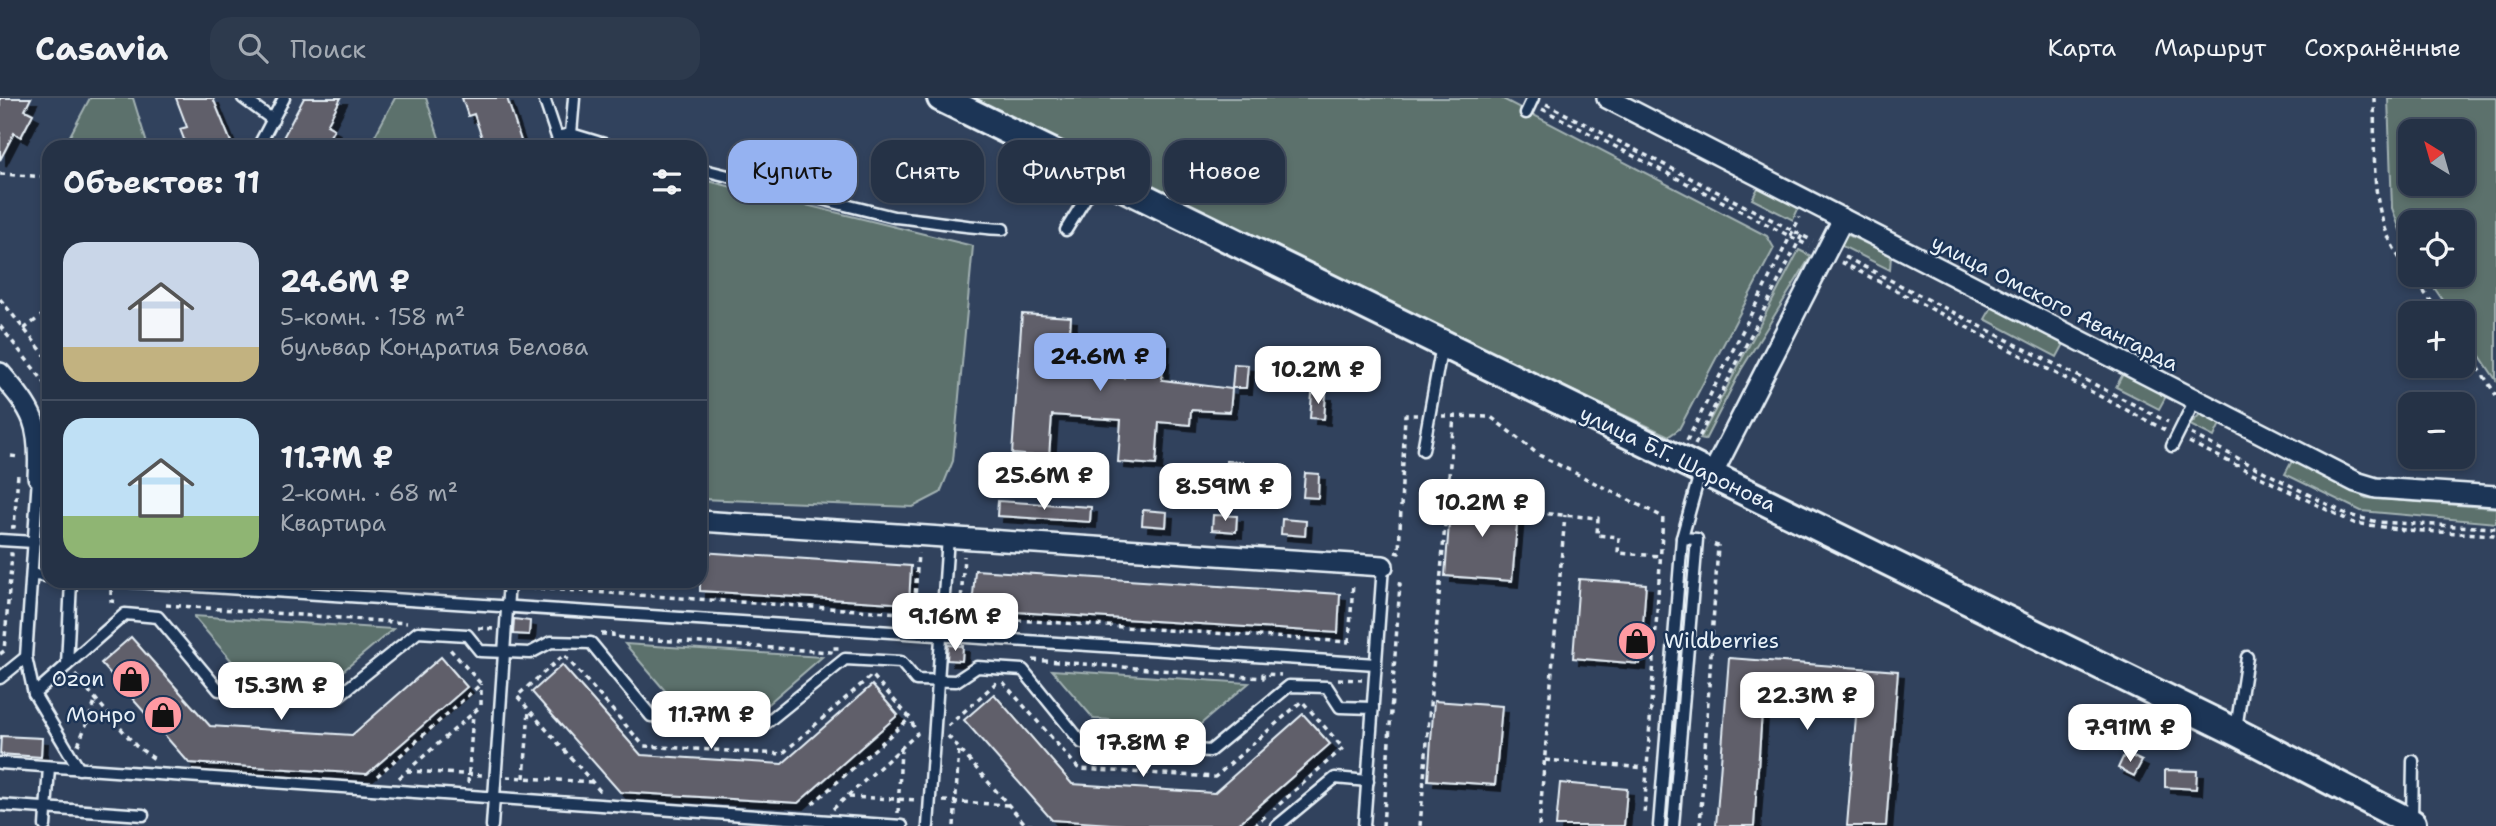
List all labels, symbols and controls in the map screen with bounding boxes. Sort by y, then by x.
search box [210,17,700,80]
text: Casavia [35,26,168,71]
icon: search [234,29,272,67]
text: Поиск [290,31,366,66]
text: Карта [2048,32,2116,64]
text: Маршрут [2154,32,2266,64]
text: Сохранённые [2304,32,2461,64]
north arrow [2398,119,2474,196]
map controls [2398,119,2475,469]
chip: Купить [728,140,857,203]
chip: Снять [871,140,984,203]
chip: Фильтры [998,140,1150,203]
chip: Новое [1164,140,1285,203]
text: Объектов: 11 [63,162,260,203]
icon: filters [648,163,686,201]
button: locate [2398,210,2475,287]
street label: улица Омского Авангарда [1926,228,2184,378]
text: 24.6M ₽ [280,261,410,302]
icon: home [119,270,203,354]
button: + [2398,301,2475,378]
text: 5-комн. · 158 m² [280,302,465,332]
text: бульвар Кондратия Белова [280,332,588,362]
pin: 24.6M ₽ [1035,334,1165,393]
text: 24.6M ₽ [1050,341,1150,371]
pin: 10.2M ₽ [1253,346,1383,406]
text: 10.2M ₽ [1271,354,1365,384]
button: − [2398,392,2475,469]
street label: улица Б.Г. Шаронова [1575,399,1781,519]
text: 11.7M ₽ [280,437,394,478]
icon: home [119,446,203,530]
pin: 25.6M ₽ [979,452,1109,512]
text: 25.6M ₽ [994,460,1094,490]
pin: 8.59M ₽ [1160,464,1290,523]
text: 8.59M ₽ [1175,471,1275,501]
text: 2-комн. · 68 m² [280,478,458,508]
pin: 10.2M ₽ [1417,480,1547,539]
text: 10.2M ₽ [1435,487,1529,517]
text: Квартира [280,508,386,538]
pin: 9.16M ₽ [890,594,1020,653]
text: 9.16M ₽ [908,601,1002,631]
shop icon: Wildberries [1616,620,1658,662]
place label: Wildberries [1664,627,1779,655]
shop icon: Ozon [110,658,152,700]
pin: 15.3M ₽ [216,662,346,722]
place label: Ozon [52,665,104,693]
text: 15.3M ₽ [234,670,328,700]
pin: 22.3M ₽ [1742,672,1872,732]
text: 22.3M ₽ [1756,680,1858,710]
pin: 11.7M ₽ [646,692,776,751]
shop icon: Монро [142,694,184,736]
text: 11.7M ₽ [667,699,755,729]
place label: Монро [66,701,136,729]
pin: 7.91M ₽ [2065,704,2195,764]
text: 7.91M ₽ [2084,712,2176,742]
pin: 17.8M ₽ [1078,720,1208,779]
text: 17.8M ₽ [1096,727,1190,757]

